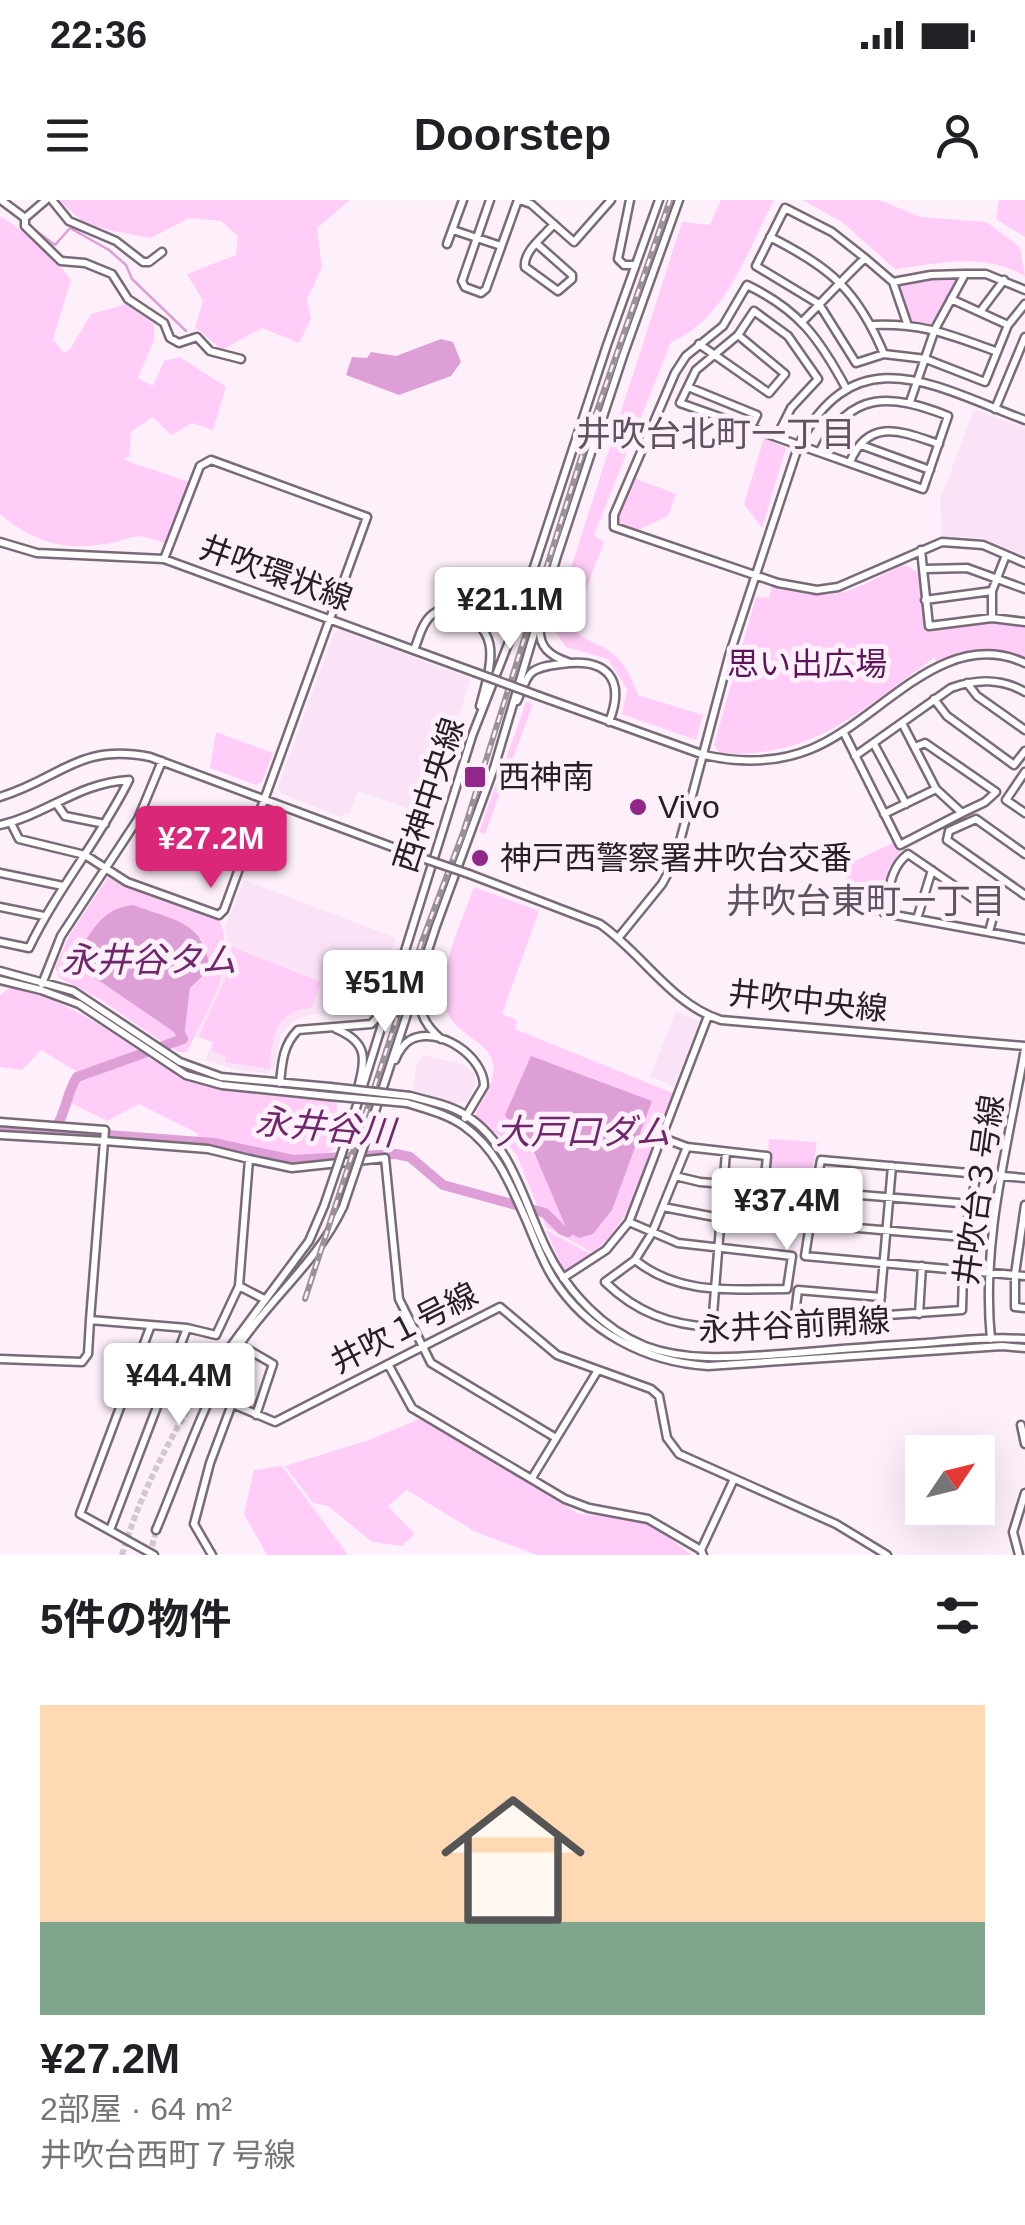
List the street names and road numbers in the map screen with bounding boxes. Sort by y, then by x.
street label: 井吹環状線 [195,529,357,617]
street label: 西神中央線 [387,713,471,877]
street label: 井吹中央線 [727,975,889,1027]
street label: 井吹台３号線 [948,1092,1010,1288]
street label: 井吹１号線 [325,1276,483,1380]
street label: 永井谷前開線 [697,1302,891,1348]

